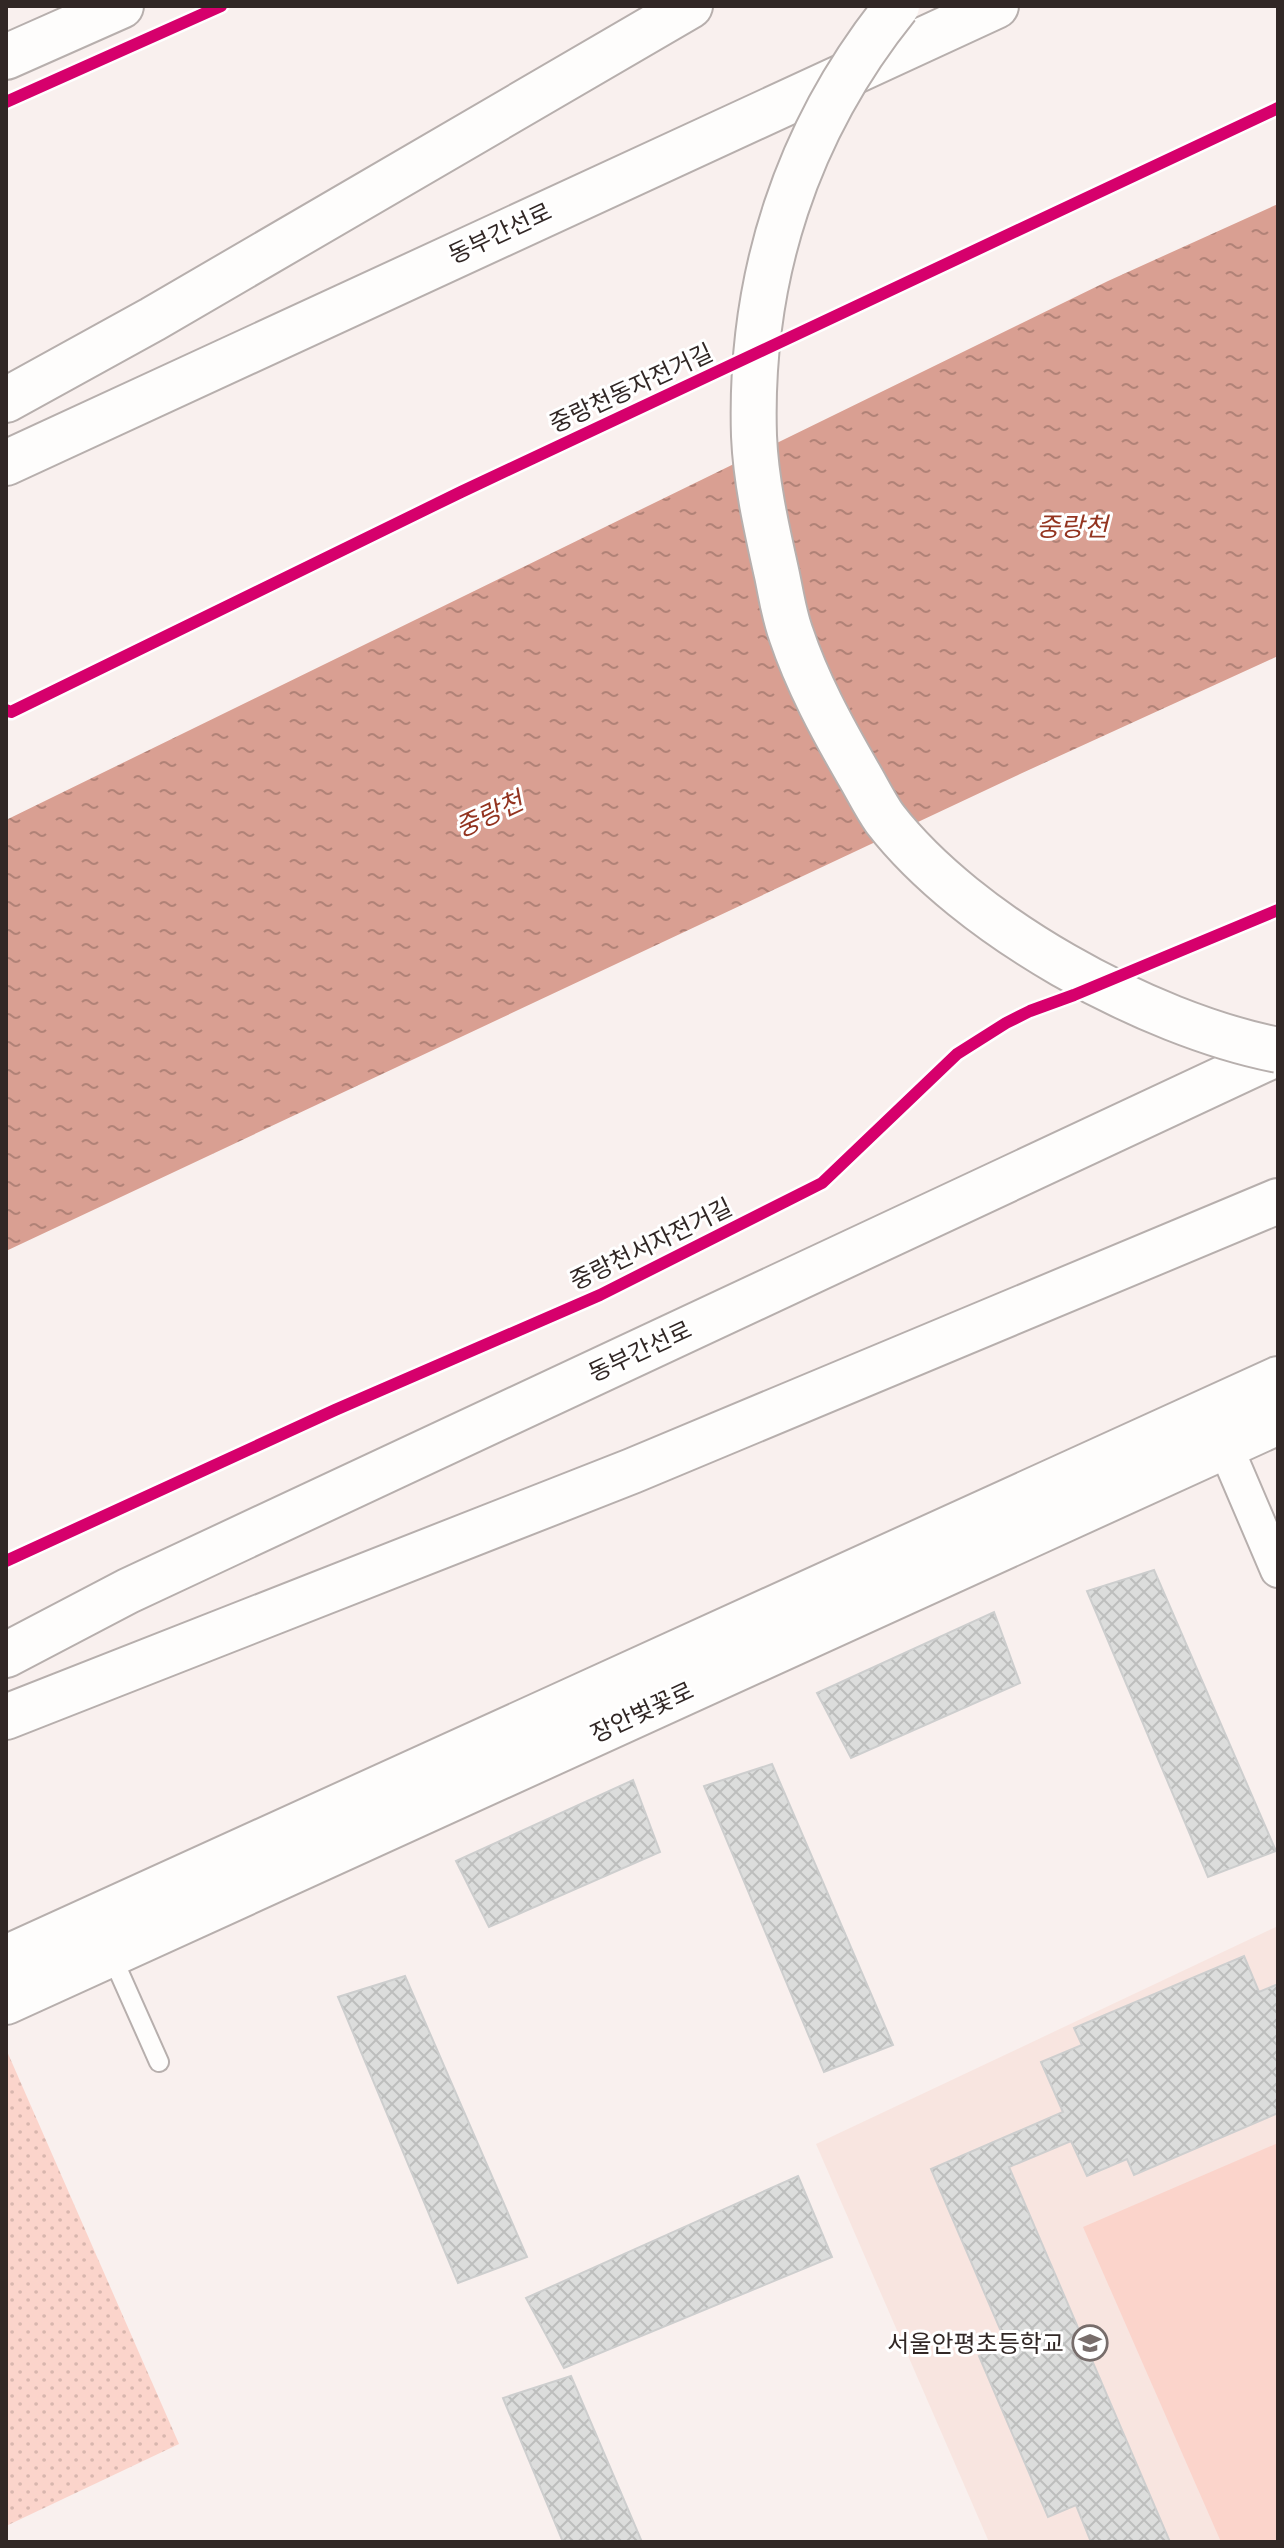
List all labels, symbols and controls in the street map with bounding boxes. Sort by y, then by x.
street label: 동부간선로 [443,196,557,270]
street label: 중랑천동자전거길 [544,337,718,439]
water label: 중랑천 [1036,510,1111,543]
water label: 중랑천 [450,783,531,844]
street label: 중랑천서자전거길 [565,1191,737,1297]
street label: 동부간선로 [583,1314,697,1388]
street label: 장안벚꽃로 [585,1675,699,1749]
school or university icon: 서울안평초등학교 [1071,2324,1109,2362]
place label: 서울안평초등학교 [887,2328,1064,2359]

